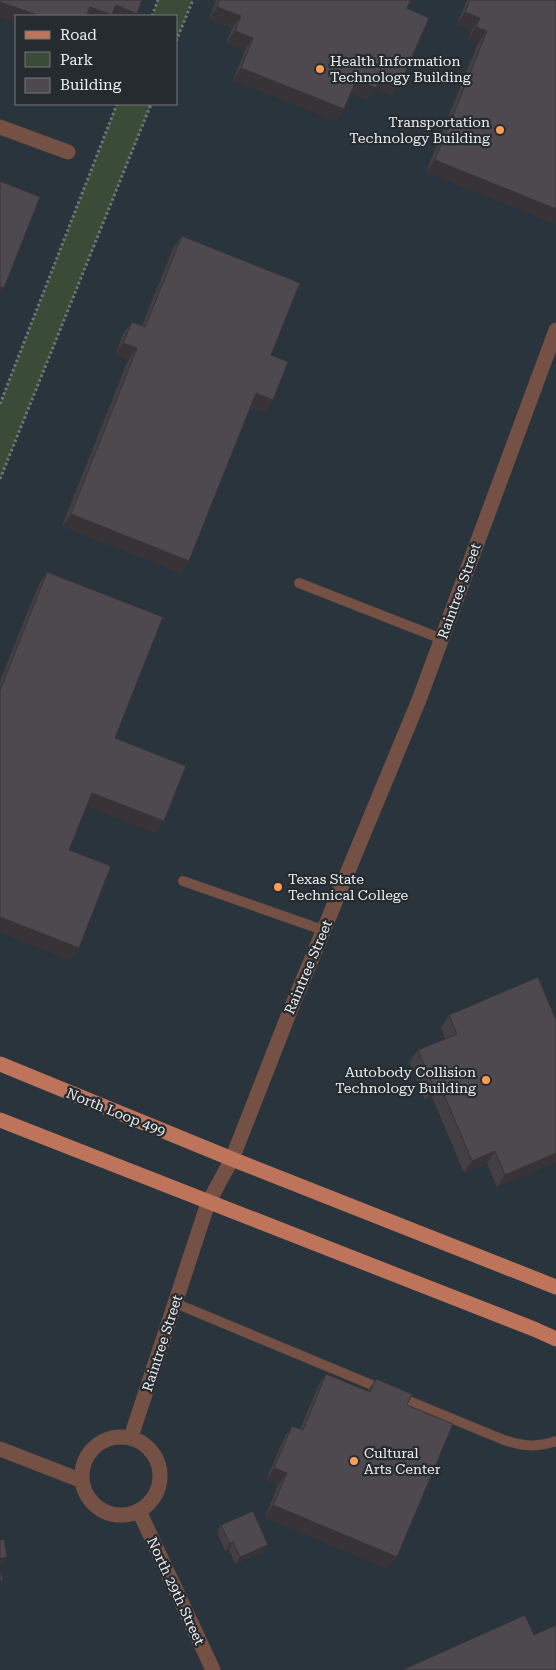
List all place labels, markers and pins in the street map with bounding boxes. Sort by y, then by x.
place label: Health Information Technology Building [330,53,471,85]
marker: Health Information Technology Building [314,63,326,75]
place label: Transportation Technology Building [349,114,490,146]
marker: Transportation Technology Building [494,124,506,136]
place label: Texas State Technical College [288,871,408,903]
marker: Texas State Technical College [272,881,284,893]
place label: Autobody Collision Technology Building [335,1064,476,1096]
marker: Autobody Collision Technology Building [480,1074,492,1086]
place label: Cultural Arts Center [364,1445,441,1477]
marker: Cultural Arts Center [348,1455,360,1467]

